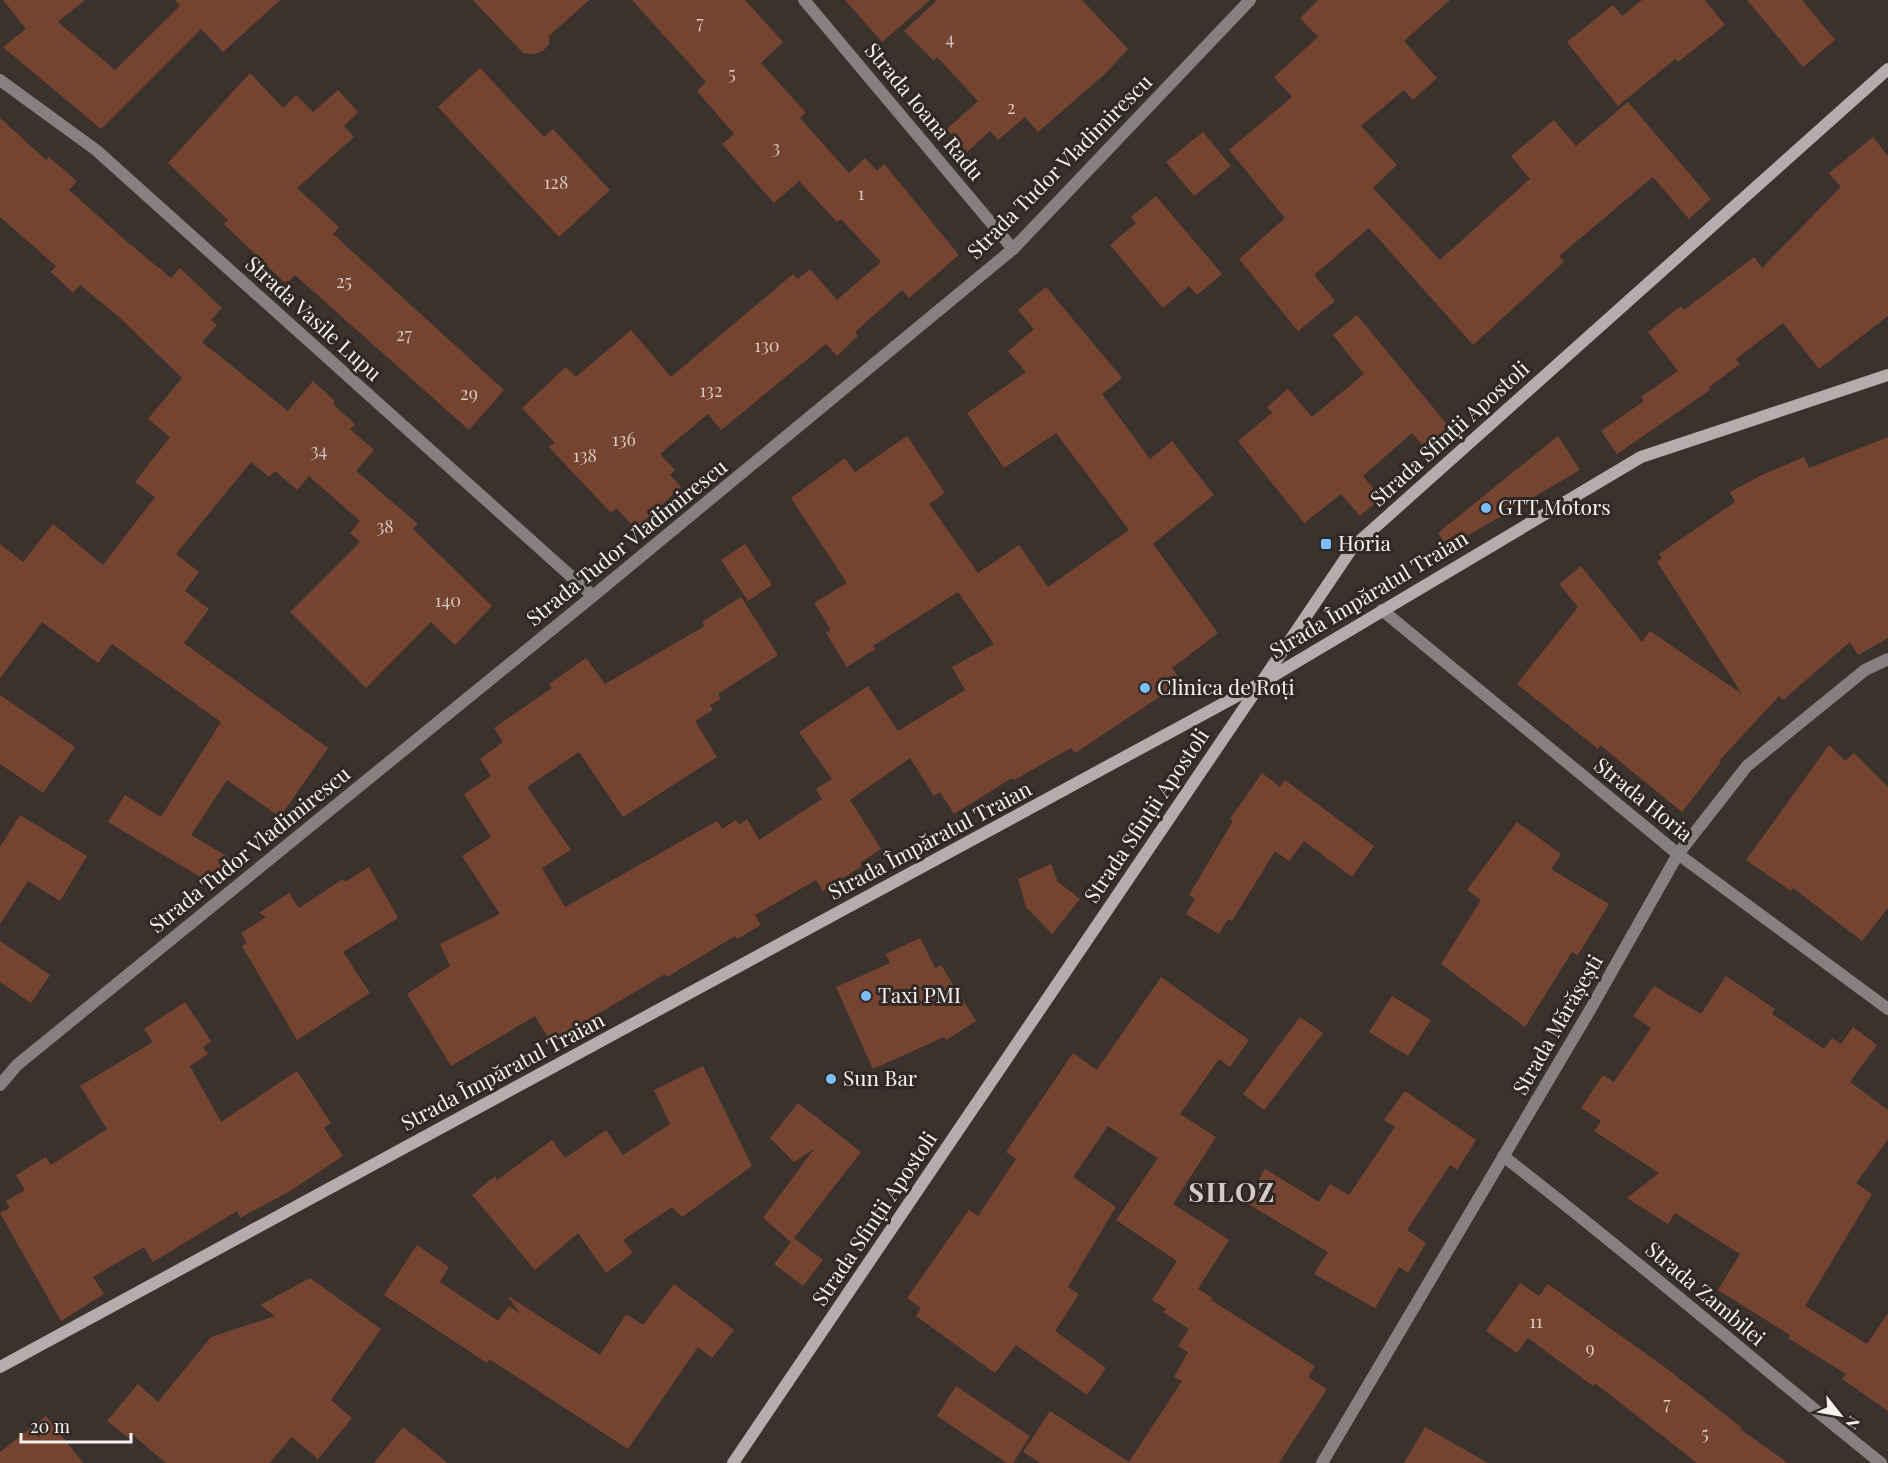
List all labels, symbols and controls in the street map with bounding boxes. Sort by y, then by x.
house number: 7 [696,10,704,34]
house number: 4 [946,26,955,50]
street label: Strada Ioana Radu [860,36,991,185]
house number: 5 [728,61,736,85]
street label: Strada Tudor Vladimirescu [960,67,1157,264]
house number: 2 [1007,95,1015,119]
house number: 3 [772,135,780,159]
house number: 128 [544,170,568,194]
house number: 1 [858,181,865,205]
street label: Strada Vasile Lupu [240,249,388,386]
house number: 25 [336,269,352,293]
house number: 27 [396,322,413,346]
house number: 130 [754,333,780,357]
street label: Strada Sfinții Apostoli [1363,354,1535,512]
house number: 132 [699,378,723,402]
house number: 29 [460,381,478,405]
house number: 136 [612,427,636,451]
house number: 34 [310,438,328,462]
house number: 138 [573,443,597,467]
street label: Strada Tudor Vladimirescu [520,452,732,631]
place label: GTT Motors [1498,492,1611,520]
marker: GTT Motors [1479,501,1493,515]
house number: 38 [376,514,394,538]
street label: Strada Împăratul Traian [1264,523,1473,664]
place label: Horia [1338,528,1392,556]
marker: Horia [1319,537,1333,551]
house number: 140 [435,588,461,612]
place label: Clinica de Roți [1157,672,1295,701]
marker: Clinica de Roți [1138,681,1152,695]
street label: Strada Sfinții Apostoli [1077,722,1215,908]
street label: Strada Horia [1589,750,1700,847]
street label: Strada Tudor Vladimirescu [143,759,355,938]
street label: Strada Împăratul Traian [822,773,1036,905]
street label: Strada Mărășești [1505,949,1609,1100]
place label: Taxi PMI [878,980,961,1008]
marker: Taxi PMI [859,989,873,1003]
street label: Strada Împăratul Traian [395,1004,609,1136]
place label: Sun Bar [843,1063,918,1091]
marker: Sun Bar [824,1072,838,1086]
street label: Strada Sfinții Apostoli [805,1125,943,1311]
district label: SILOZ [1188,1173,1276,1209]
street label: Strada Zambilei [1640,1234,1772,1351]
house number: 11 [1529,1309,1543,1333]
house number: 9 [1585,1336,1595,1360]
north arrow [1810,1385,1870,1445]
house number: 7 [1663,1391,1671,1415]
scale bar [21,1406,130,1444]
text: N [1841,1413,1865,1434]
text: 20 m [30,1414,70,1438]
house number: 5 [1701,1421,1709,1445]

